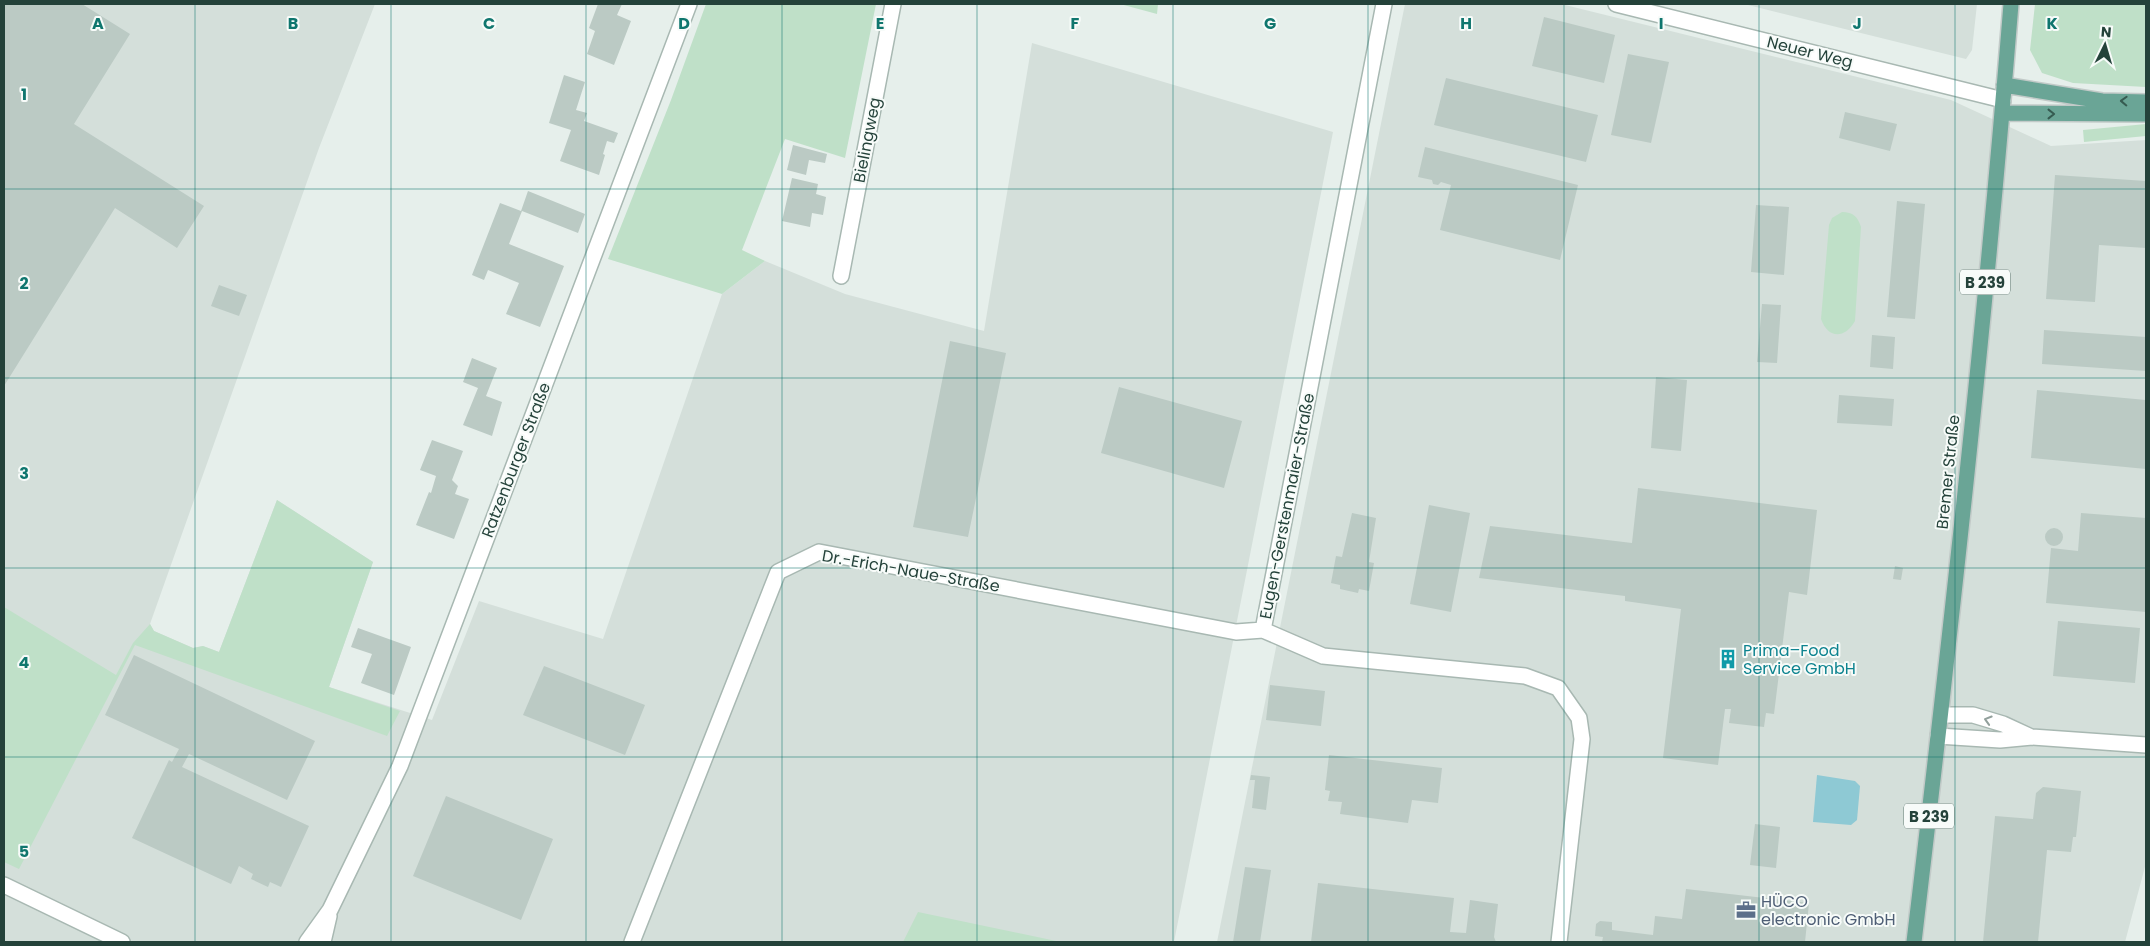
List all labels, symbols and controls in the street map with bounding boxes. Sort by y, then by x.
text: A [92,12,104,35]
text: B [288,12,298,35]
text: C [483,12,495,35]
text: D [678,12,690,35]
text: E [876,12,884,35]
text: F [1071,12,1080,35]
text: G [1264,12,1276,35]
text: H [1460,12,1472,35]
text: I [1659,12,1663,35]
text: J [1852,12,1862,35]
text: K [2046,12,2058,35]
north arrow [2080,20,2130,70]
text: N [2100,22,2112,42]
street label: Neuer Weg [1765,30,1855,74]
text: 1 [21,83,27,106]
street label: Bielingweg [847,95,887,185]
one-way arrow [2120,96,2128,107]
one-way arrow [2048,109,2056,119]
road number: B 239 [1960,270,2010,294]
text: 2 [19,272,29,295]
street label: Ratzenburger Straße [476,379,556,541]
street label: Eugen-Gerstenmaier-Straße [1254,391,1320,621]
street label: Bremer Straße [1931,413,1965,530]
text: 3 [19,462,29,485]
street label: Dr.-Erich-Naue-Straße [820,544,1002,598]
place label: Prima–Food Service GmbH [1743,639,1856,680]
building icon: Prima–Food Service GmbH [1717,648,1739,670]
text: 4 [19,651,30,674]
one-way arrow [1984,715,1993,725]
road number: B 239 [1904,804,1954,828]
text: 5 [19,840,29,863]
place label: HÜCO electronic GmbH [1761,890,1896,931]
office icon: HÜCO electronic GmbH [1735,899,1757,921]

